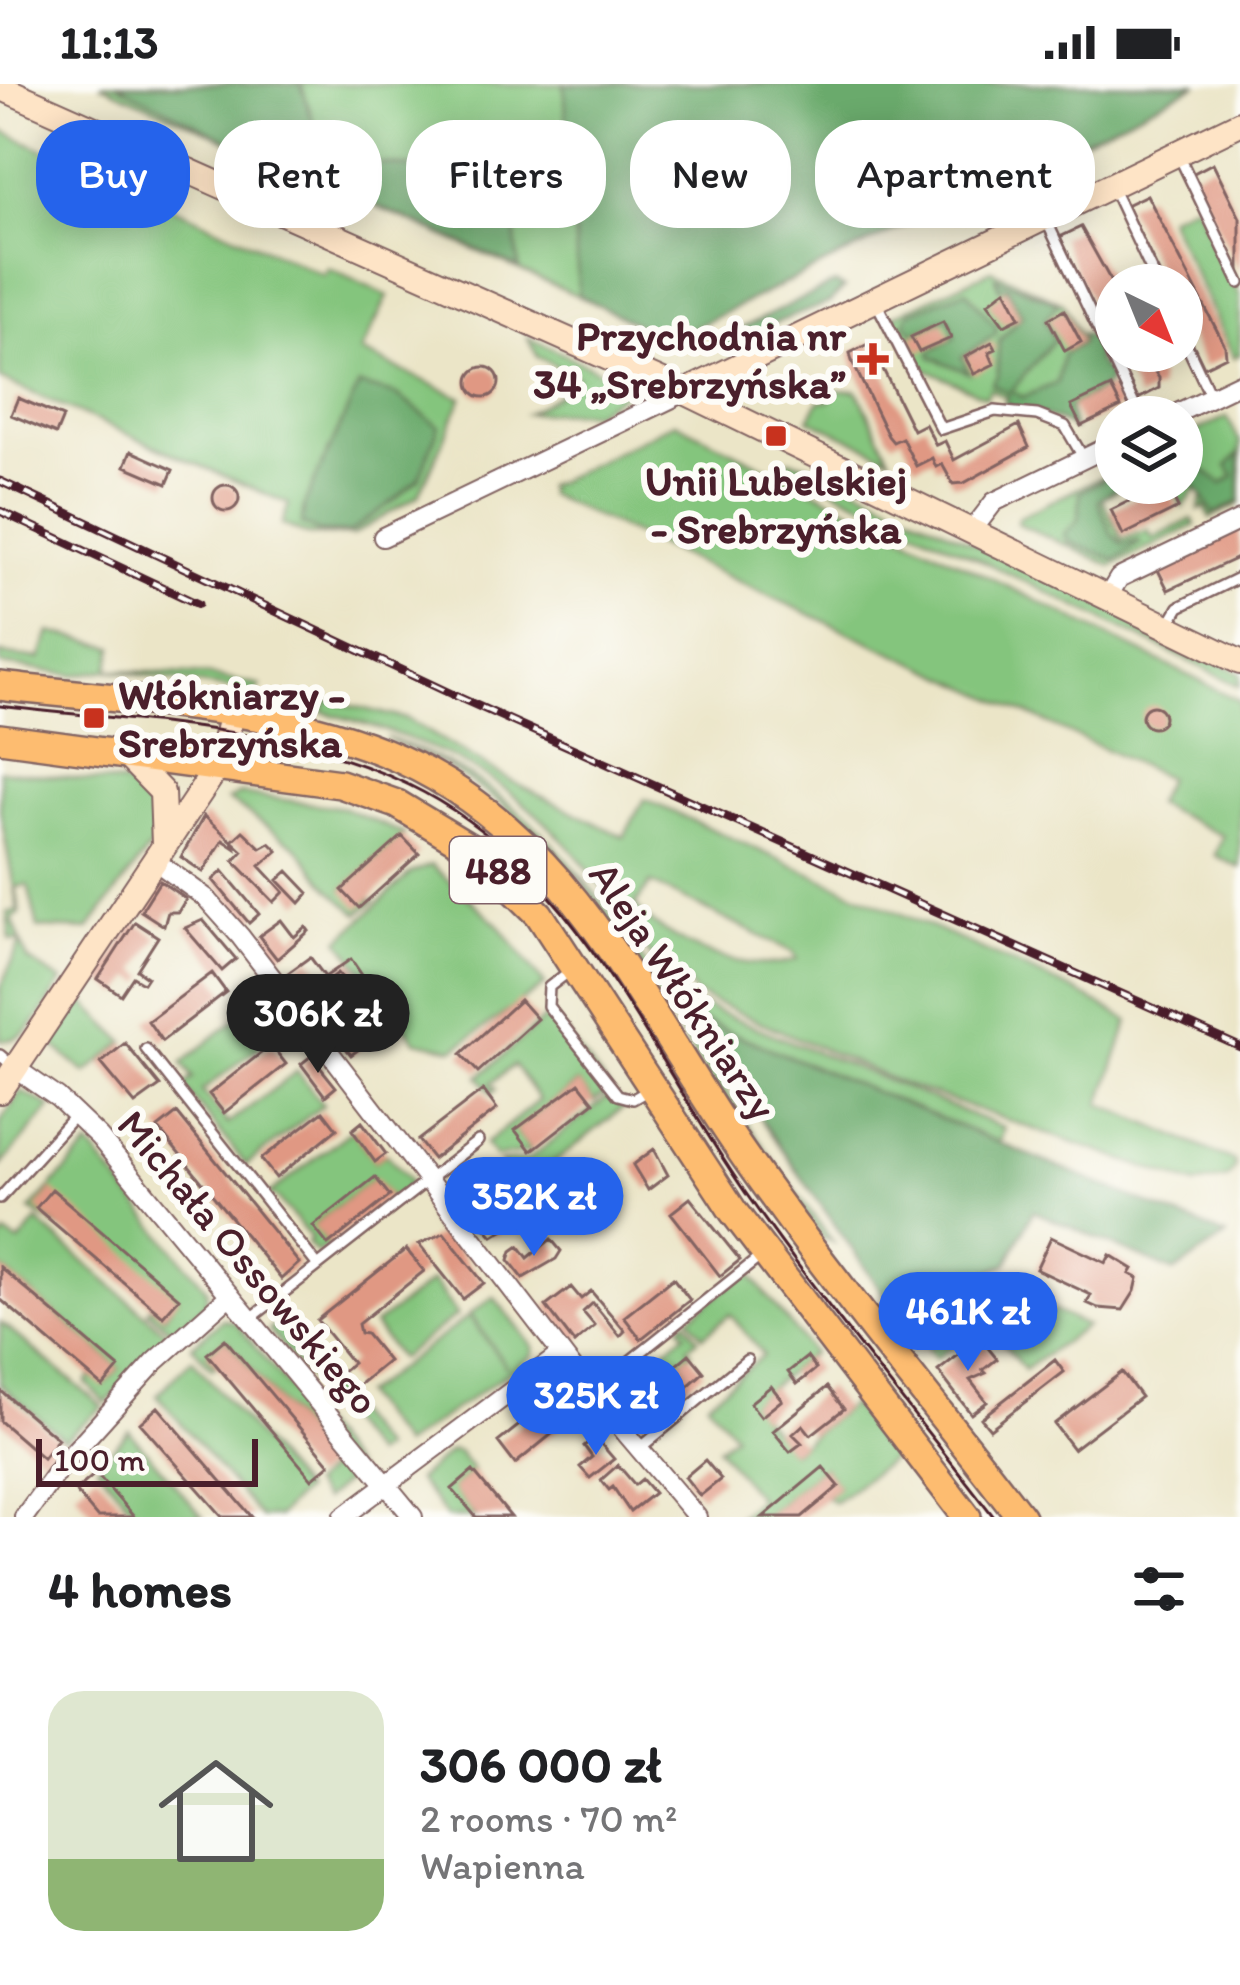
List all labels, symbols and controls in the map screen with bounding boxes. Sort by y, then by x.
text: 11:13 [60,15,158,69]
chip: Buy [36,120,190,228]
chip: Rent [214,120,382,228]
chip: Filters [406,120,606,228]
chip: New [630,120,791,228]
chip: Apartment [815,120,1095,228]
north arrow [1095,264,1203,372]
map controls [1095,264,1203,504]
place label: Przychodnia nr 34 „Srebrzyńska” [533,310,847,409]
marker: Przychodnia nr 34 „Srebrzyńska” [857,343,889,375]
button: layers [1095,396,1203,504]
marker: Unii Lubelskiej - Srebrzyńska [763,423,789,449]
place label: Unii Lubelskiej - Srebrzyńska [645,455,907,554]
place label: Włókniarzy - Srebrzyńska [118,669,345,768]
marker: Włókniarzy - Srebrzyńska [81,705,107,731]
road number: 488 [450,837,546,903]
street label: Aleja Włókniarzy [578,851,789,1129]
pin: 306K zł [207,974,429,1076]
text: 306K zł [254,989,382,1036]
street label: Michała Ossowskiego [106,1100,391,1425]
pin: 352K zł [423,1157,645,1259]
text: 352K zł [471,1172,597,1219]
pin: 461K zł [857,1272,1079,1374]
text: 461K zł [905,1287,1031,1334]
pin: 325K zł [485,1356,707,1458]
text: 325K zł [533,1371,659,1418]
scale bar [36,1433,258,1486]
text: 100 m [54,1440,145,1479]
icon: filters [1126,1556,1192,1622]
text: 4 homes [48,1559,232,1620]
text: 306 000 zł [420,1734,662,1795]
icon: home [144,1739,288,1883]
text: 2 rooms · 70 m² [420,1795,678,1842]
text: Wapienna [420,1842,585,1889]

